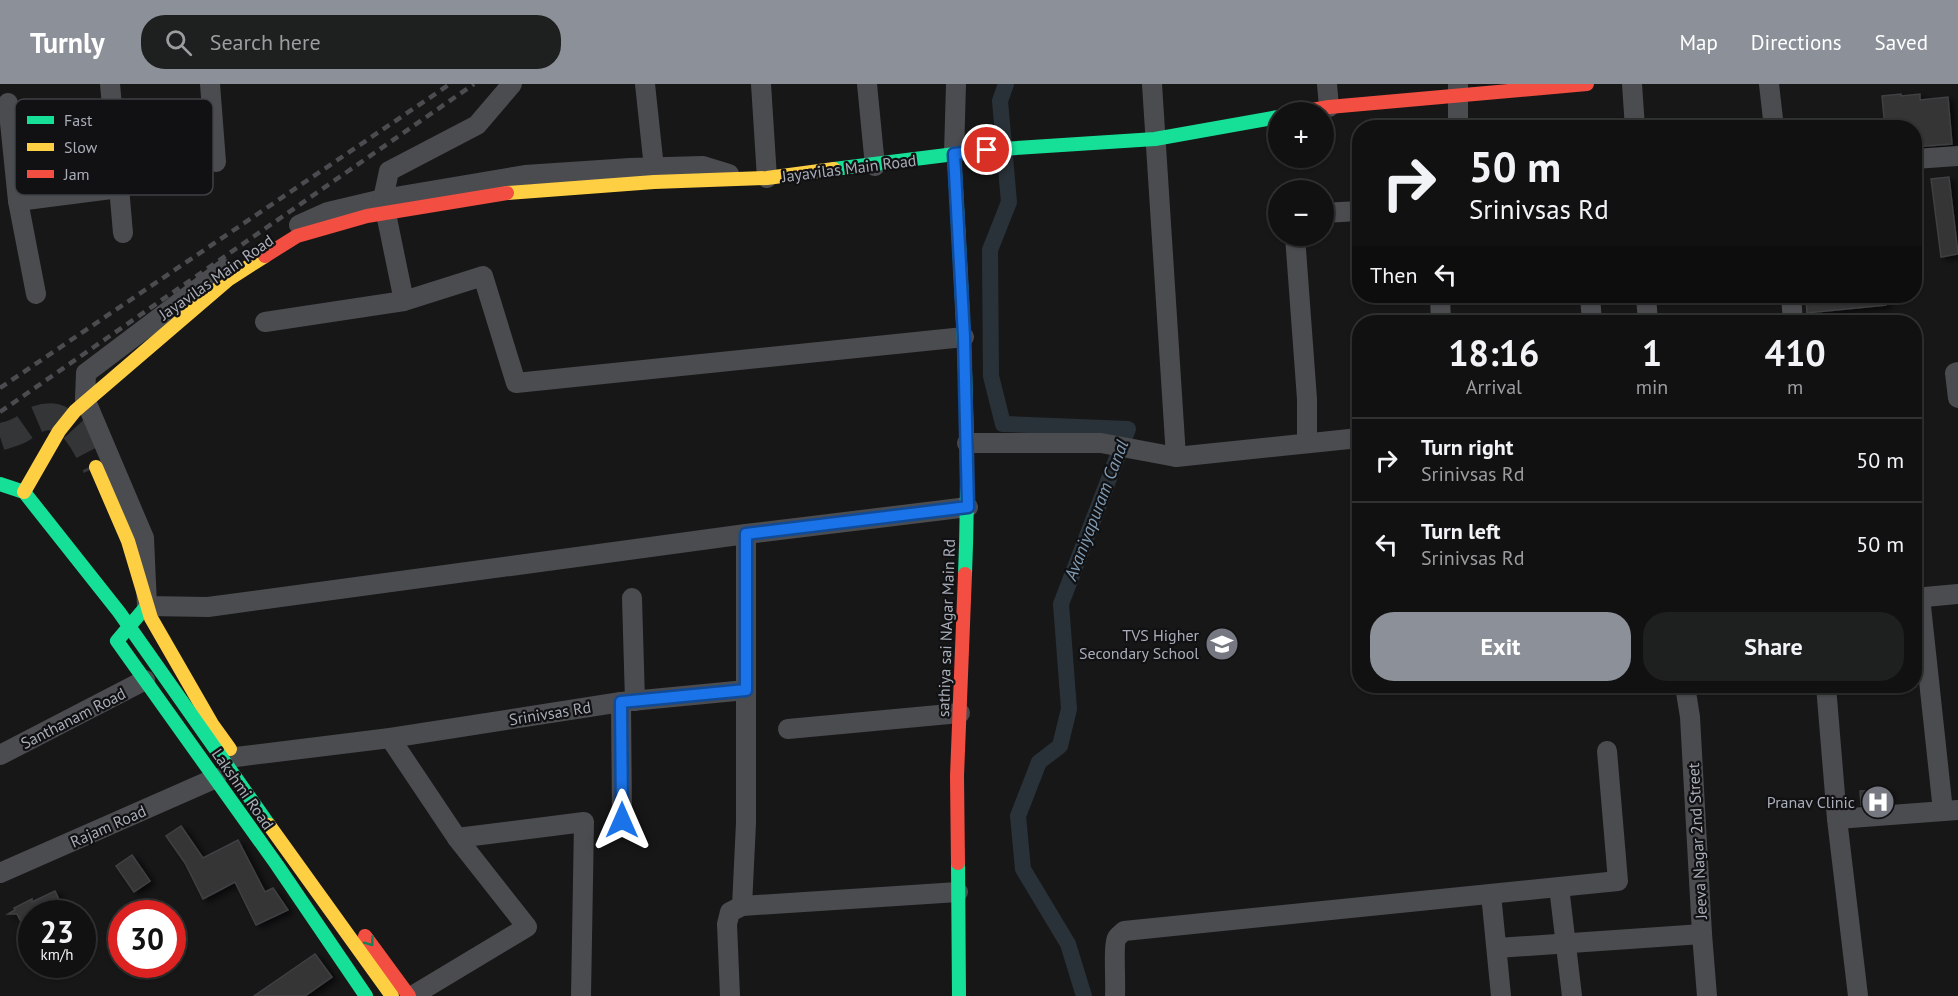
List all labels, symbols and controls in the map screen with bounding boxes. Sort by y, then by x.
search box [141,15,561,69]
text: Turnly [30,24,105,61]
icon: search [162,26,195,59]
text: Search here [210,28,321,56]
text: Map [1679,29,1718,56]
text: Directions [1751,29,1842,56]
text: Saved [1875,29,1928,56]
legend [15,99,213,195]
map controls [1268,102,1334,246]
button: + [1268,102,1334,168]
text: Fast [64,110,93,130]
pin [961,124,1012,175]
icon: arrive [970,133,1003,166]
text: Slow [64,137,98,157]
text: 50 m [1469,139,1561,194]
icon: right [1370,144,1448,222]
street label: Jayavilas Main Road [780,150,917,186]
text: Jam [63,164,90,184]
button: − [1268,180,1334,246]
text: Srinivsas Rd [1469,192,1609,226]
street label: Jayavilas Main Road [154,230,277,325]
icon: left [1429,258,1462,291]
text: Then [1370,261,1417,289]
text: 18:16 [1448,329,1540,376]
text: 1 [1642,329,1662,376]
text: 410 [1765,329,1826,376]
text: Arrival [1466,374,1522,400]
text: min [1636,374,1668,400]
text: m [1787,374,1803,400]
text: Turn right [1421,433,1513,461]
water label: Avaniyapuram Canal [1058,436,1133,585]
icon: right [1370,444,1403,477]
text: 50 m [1856,446,1904,474]
text: Srinivsas Rd [1421,461,1524,487]
text: Turn left [1421,517,1501,545]
icon: left [1370,528,1403,561]
text: 50 m [1856,530,1904,558]
street label: sathiya sai NAgar Main Rd [933,539,959,717]
text: Srinivsas Rd [1421,545,1524,571]
button: Exit [1370,612,1631,681]
button: Share [1643,612,1904,681]
place label: TVS Higher Secondary School [1079,625,1200,663]
school or university icon: TVS Higher Secondary School [1204,626,1240,662]
street label: Santhanam Road [17,683,129,753]
street label: Srinivsas Rd [508,697,592,729]
street label: Lakshmi Road [208,745,278,833]
street label: Jeeva Nagar 2nd Street [1683,762,1711,921]
hospital icon: Pranav Clinic [1860,784,1896,820]
position arrow [590,788,654,852]
place label: Pranav Clinic [1767,792,1855,812]
street label: Rajam Road [67,800,149,852]
speed limit sign: 30 [108,900,186,978]
text: 23 [40,912,74,951]
one-way arrow [362,935,373,946]
text: km/h [41,945,73,964]

